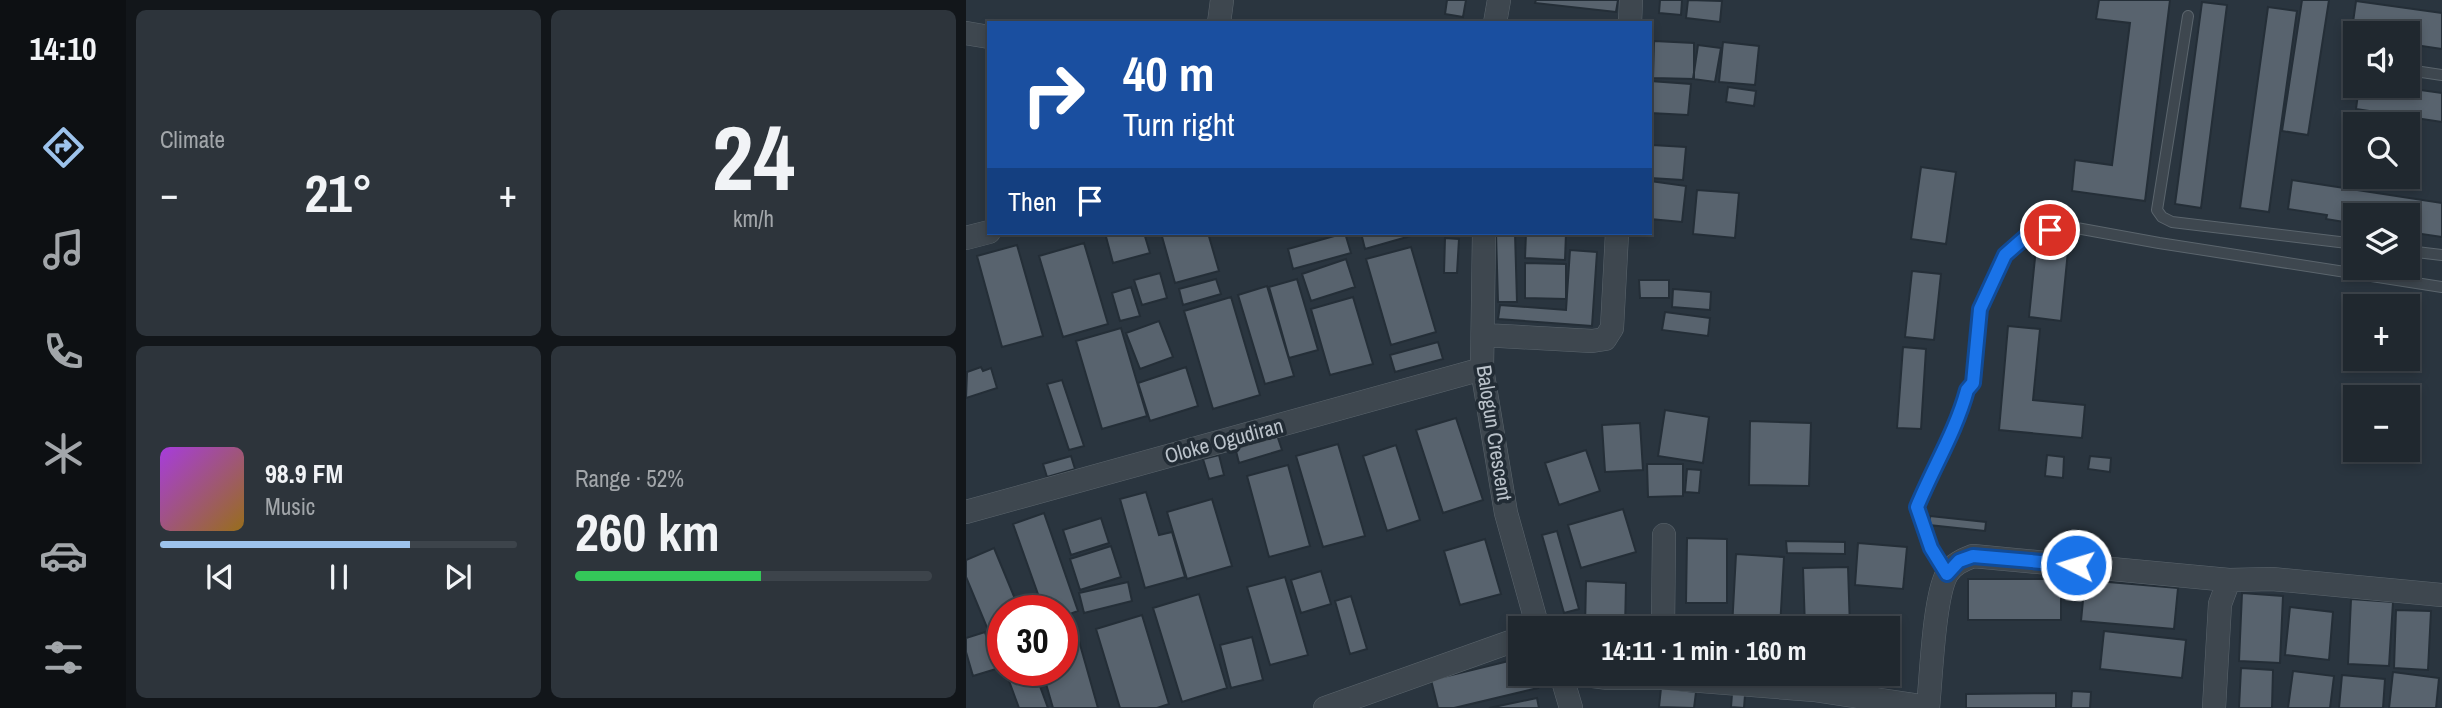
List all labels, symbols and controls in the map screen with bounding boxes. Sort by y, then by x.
map controls [2343,21,2420,462]
button: sound [2343,21,2420,98]
text: 14:10 [29,27,97,70]
text: 40 m [1123,40,1215,106]
icon: right [1008,49,1099,140]
text: 24 [712,96,795,218]
text: Turn right [1123,103,1235,146]
button: search [2343,112,2420,189]
icon: directions [39,123,88,172]
text: Climate [160,124,225,155]
text: 21° [304,158,373,228]
text: − [160,168,178,219]
text: + [499,168,517,219]
icon: arrive [1071,182,1109,220]
text: Then [1008,184,1057,219]
pin [2020,200,2080,260]
text: km/h [733,203,774,234]
button: layers [2343,203,2420,280]
icon: arrive [2031,211,2069,249]
icon: music [39,225,88,274]
button: + [2343,294,2420,371]
icon: phone [39,327,88,376]
street label: Balogun Crescent [1469,363,1520,503]
button: − [2343,385,2420,462]
street label: Oloke Ogudiran [1161,411,1286,470]
icon: climate [39,429,88,478]
text: 98.9 FM [265,456,343,491]
text: Range · 52% [575,463,684,494]
text: Music [265,491,315,522]
text: 260 km [575,497,720,567]
position arrow [2039,528,2113,602]
icon: car [39,531,88,580]
icon: previous [201,558,239,596]
icon: pause [320,558,358,596]
icon: next [439,558,477,596]
speed limit sign: 30 [987,595,1078,686]
icon: filters [39,633,88,682]
text: 14:11 · 1 min · 160 m [1601,633,1807,668]

